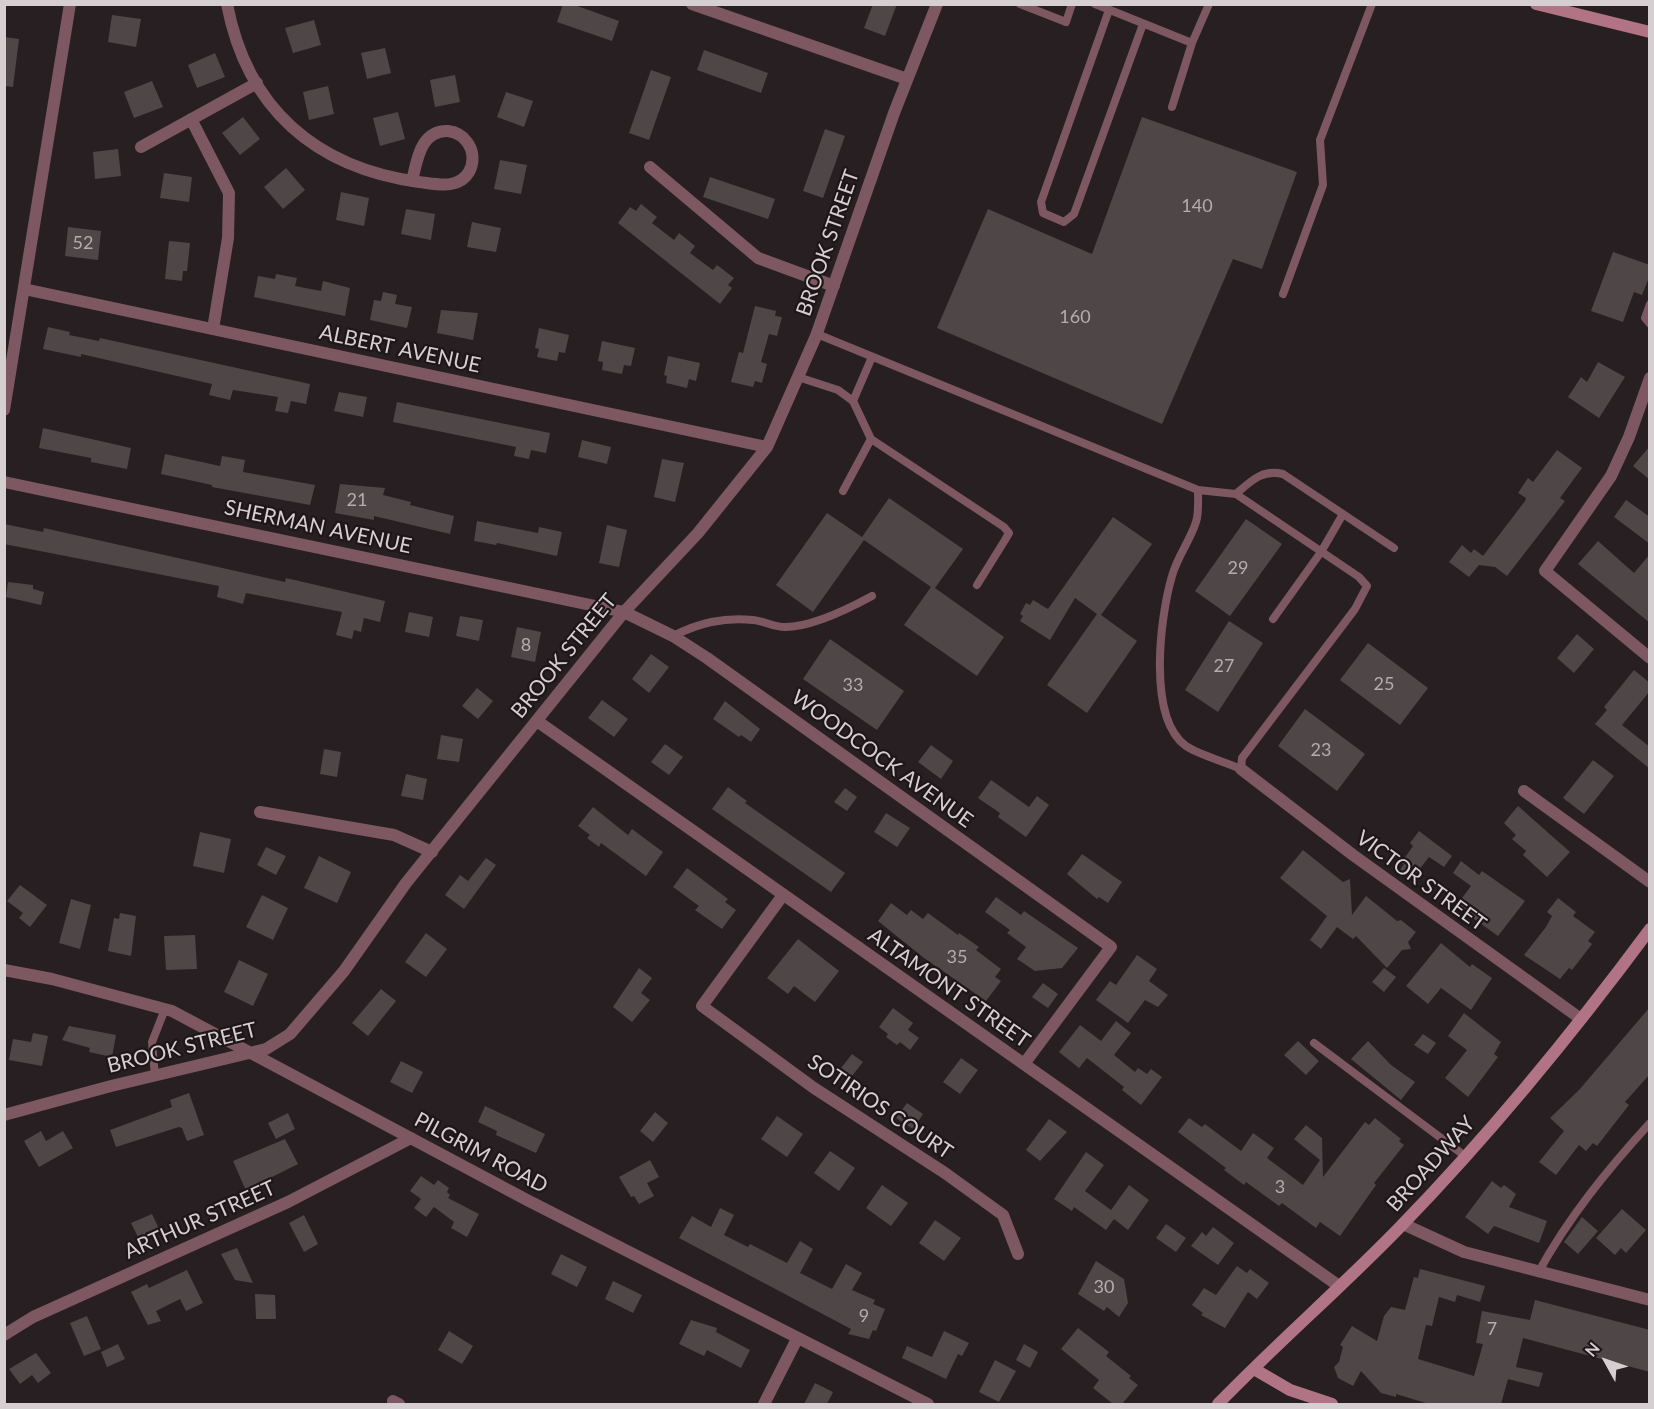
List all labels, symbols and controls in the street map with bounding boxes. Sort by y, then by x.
street label: BROOK STREET [791,167,865,319]
house number: 140 [1181,195,1213,217]
house number: 52 [73,232,93,254]
house number: 160 [1059,306,1091,328]
street label: ALBERT AVENUE [317,320,483,378]
house number: 21 [347,489,367,511]
street label: SHERMAN AVENUE [222,495,414,559]
house number: 29 [1228,557,1248,579]
street label: BROOK STREET [506,589,622,723]
house number: 8 [521,634,531,656]
house number: 27 [1214,655,1234,677]
house number: 25 [1374,673,1394,695]
house number: 33 [843,674,863,696]
street label: WOODCOCK AVENUE [786,685,978,833]
house number: 23 [1311,739,1331,761]
street label: VICTOR STREET [1351,825,1491,937]
street label: ALTAMONT STREET [863,923,1035,1053]
house number: 35 [947,946,967,968]
street label: BROOK STREET [105,1017,259,1079]
street label: SOTIRIOS COURT [803,1049,957,1165]
street label: PILGRIM ROAD [410,1107,552,1199]
street label: BROADWAY [1382,1111,1480,1217]
street label: ARTHUR STREET [120,1175,280,1265]
house number: 3 [1275,1176,1285,1198]
house number: 30 [1094,1276,1114,1298]
house number: 9 [859,1305,869,1327]
house number: 7 [1487,1318,1497,1340]
north arrow [1576,1331,1636,1391]
text: N [1581,1338,1603,1360]

